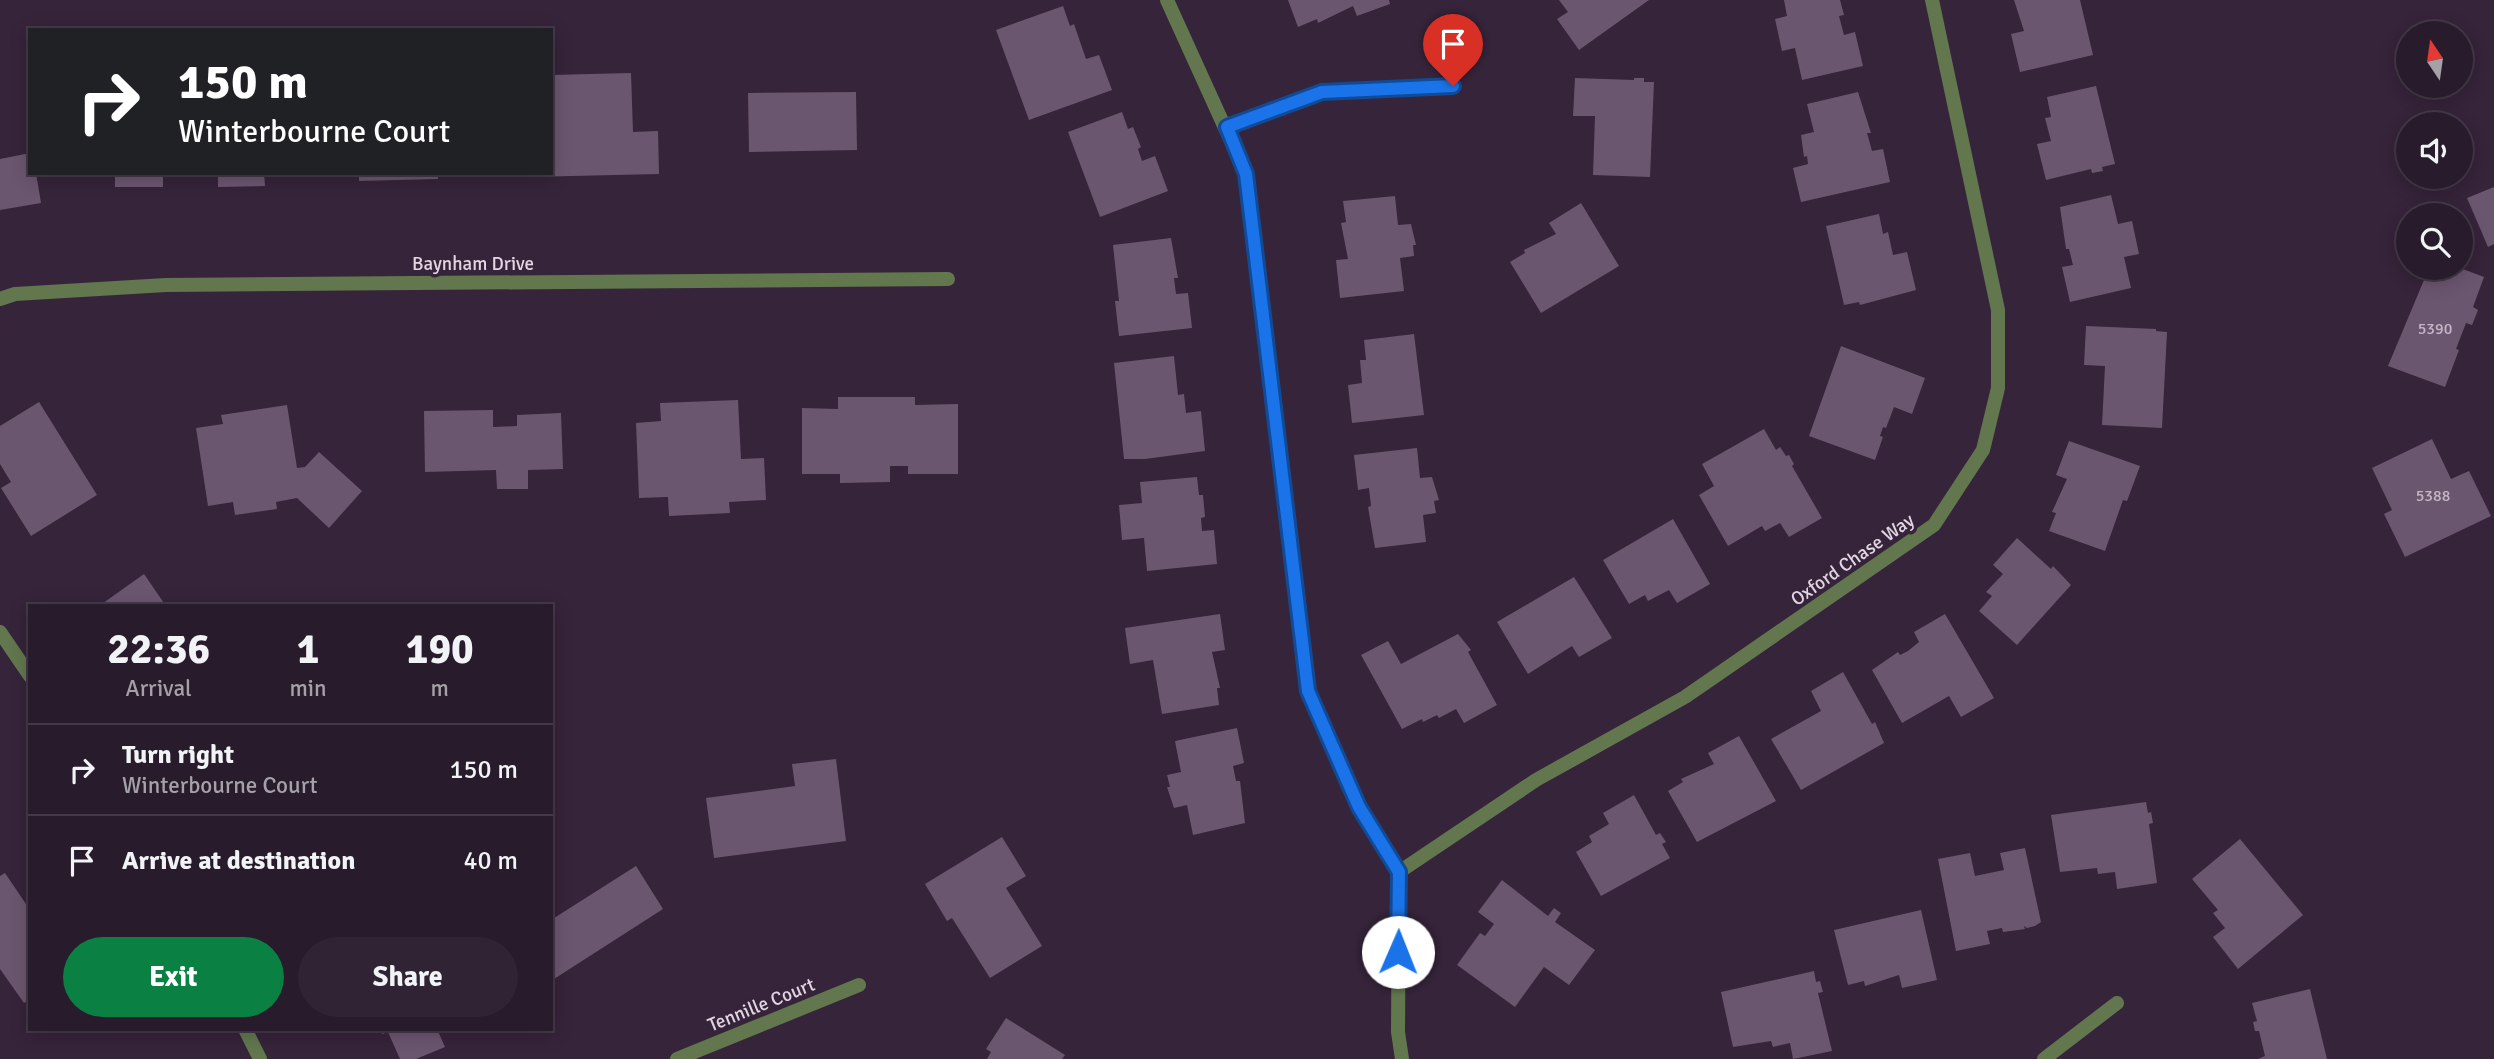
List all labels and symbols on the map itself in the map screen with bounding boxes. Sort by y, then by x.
pin [1423,14,1483,86]
north arrow [2396,21,2473,98]
street label: Baynham Drive [412,252,534,276]
house number: 5390 [2418,319,2452,339]
house number: 5388 [2416,486,2450,506]
street label: Oxford Chase Way [1786,508,1919,611]
position arrow [1361,915,1435,989]
street label: Tennille Court [704,972,819,1037]

